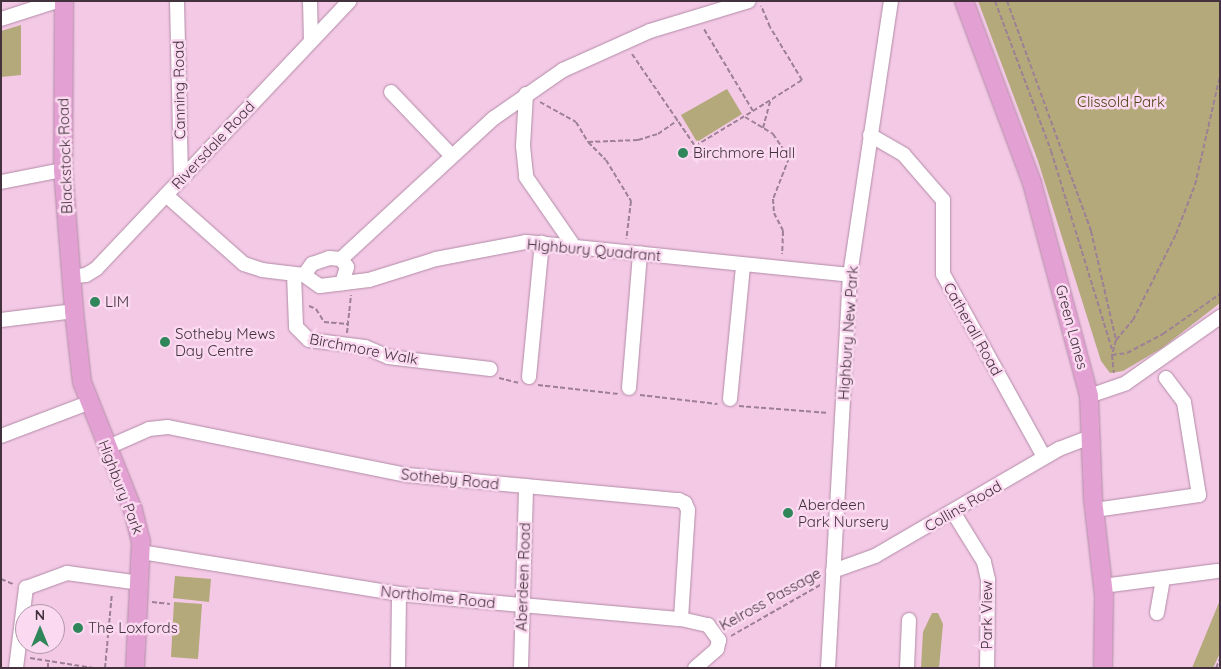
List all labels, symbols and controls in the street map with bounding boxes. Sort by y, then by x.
street label: Canning Road [169,40,189,140]
park label: Clissold Park [1077,93,1165,111]
street label: Riversdale Road [168,97,258,193]
street label: Blackstock Road [54,98,76,214]
place label: Birchmore Hall [693,144,795,162]
marker: Birchmore Hall [677,147,689,159]
street label: Highbury Quadrant [526,235,662,265]
street label: Highbury New Park [834,265,862,401]
street label: Catherall Road [940,279,1006,379]
street label: Green Lanes [1052,283,1092,371]
place label: LIM [105,293,129,311]
marker: LIM [89,296,101,308]
place label: Sotheby Mews Day Centre [175,324,275,359]
street label: Birchmore Walk [308,330,420,368]
marker: Sotheby Mews Day Centre [159,336,171,348]
street label: Highbury Park [95,437,147,537]
street label: Sotheby Road [400,465,500,493]
street label: Collins Road [921,477,1005,535]
place label: Aberdeen Park Nursery [798,495,889,530]
marker: Aberdeen Park Nursery [782,507,794,519]
street label: Aberdeen Road [512,522,534,632]
street label: Kelross Passage [716,564,824,634]
street label: Park View [978,581,996,649]
street label: Northolme Road [380,582,496,612]
north arrow [15,604,65,654]
text: N [35,606,45,624]
place label: The Loxfords [88,619,178,637]
marker: The Loxfords [72,622,84,634]

